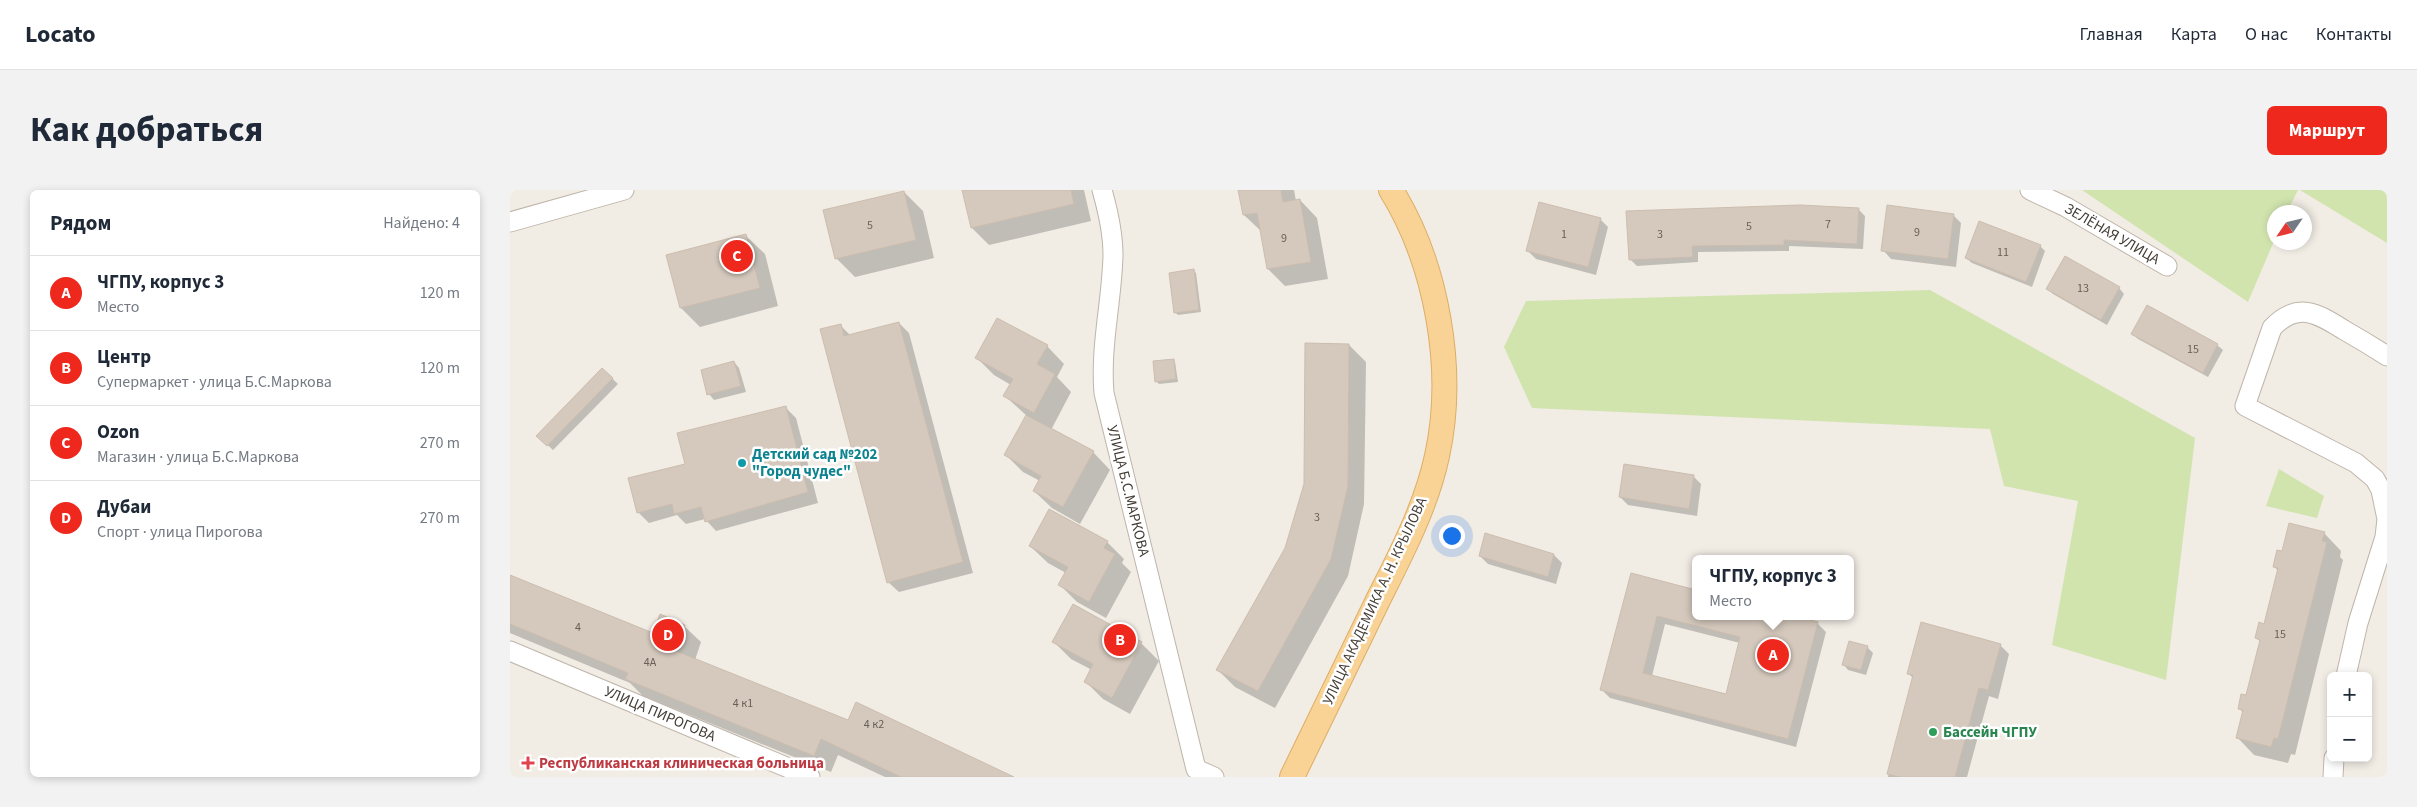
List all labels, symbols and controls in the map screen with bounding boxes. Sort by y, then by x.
text: Locato [25,17,96,52]
text: Главная [2080,22,2143,47]
text: Карта [2171,22,2217,47]
text: О нас [2245,22,2288,47]
text: Контакты [2316,22,2392,47]
text: Как добраться [30,105,263,155]
button: Маршрут [2267,106,2387,155]
street label: ЗЕЛЁНАЯ УЛИЦА [2060,198,2164,270]
north arrow [2267,205,2312,250]
text: Рядом [50,208,111,238]
text: Найдено: 4 [383,212,460,234]
house number: 7 [1825,216,1831,233]
house number: 5 [867,217,873,234]
house number: 5 [1746,218,1752,235]
house number: 9 [1914,224,1920,241]
house number: 1 [1561,226,1567,243]
house number: 3 [1657,226,1663,243]
house number: 9 [1281,230,1287,247]
pin: C [721,237,753,275]
house number: 11 [1997,244,2009,261]
text: ЧГПУ, корпус 3 [97,269,224,296]
house number: 13 [2077,280,2089,297]
text: A [61,282,71,304]
text: 120 m [420,282,460,304]
text: Место [97,296,140,318]
house number: 15 [2187,341,2199,358]
text: Центр [97,344,151,371]
text: B [61,357,71,379]
text: 120 m [420,357,460,379]
text: Супермаркет · улица Б.С.Маркова [97,371,332,393]
text: Ozon [97,419,140,446]
street label: УЛИЦА Б.С.МАРКОВА [1102,423,1155,560]
text: C [61,432,71,454]
text: 270 m [420,432,460,454]
place label: Детский сад №202 "Город чудес" [752,444,878,482]
text: Магазин · улица Б.С.Маркова [97,446,299,468]
marker: Детский сад №202 "Город чудес" [736,457,748,469]
street label: УЛИЦА АКАДЕМИКА А. Н. КРЫЛОВА [1318,493,1433,708]
text: Дубаи [97,494,151,521]
text: D [61,507,71,529]
text: 270 m [420,507,460,529]
house number: 3 [1314,509,1320,526]
text: Спорт · улица Пирогова [97,521,263,543]
your location [1439,523,1465,549]
popup [1692,555,1854,620]
text: ЧГПУ, корпус 3 [1709,563,1837,590]
text: Место [1709,590,1752,612]
pin: D [652,616,684,654]
house number: 4 [575,619,581,636]
pin: B [1104,621,1136,659]
house number: 15 [2274,626,2286,643]
pin: A [1757,636,1789,674]
house number: 4А [644,654,657,671]
map controls [2327,672,2372,762]
button: + [2327,672,2372,717]
street label: УЛИЦА ПИРОГОВА [601,681,720,747]
house number: 4 к1 [733,695,753,712]
house number: 4 к2 [864,716,884,733]
button: − [2327,717,2372,762]
place label: Бассейн ЧГПУ [1943,722,2038,743]
marker: Бассейн ЧГПУ [1927,726,1939,738]
place label: Республиканская клиническая больница [539,753,824,774]
marker: Республиканская клиническая больница [521,756,535,770]

